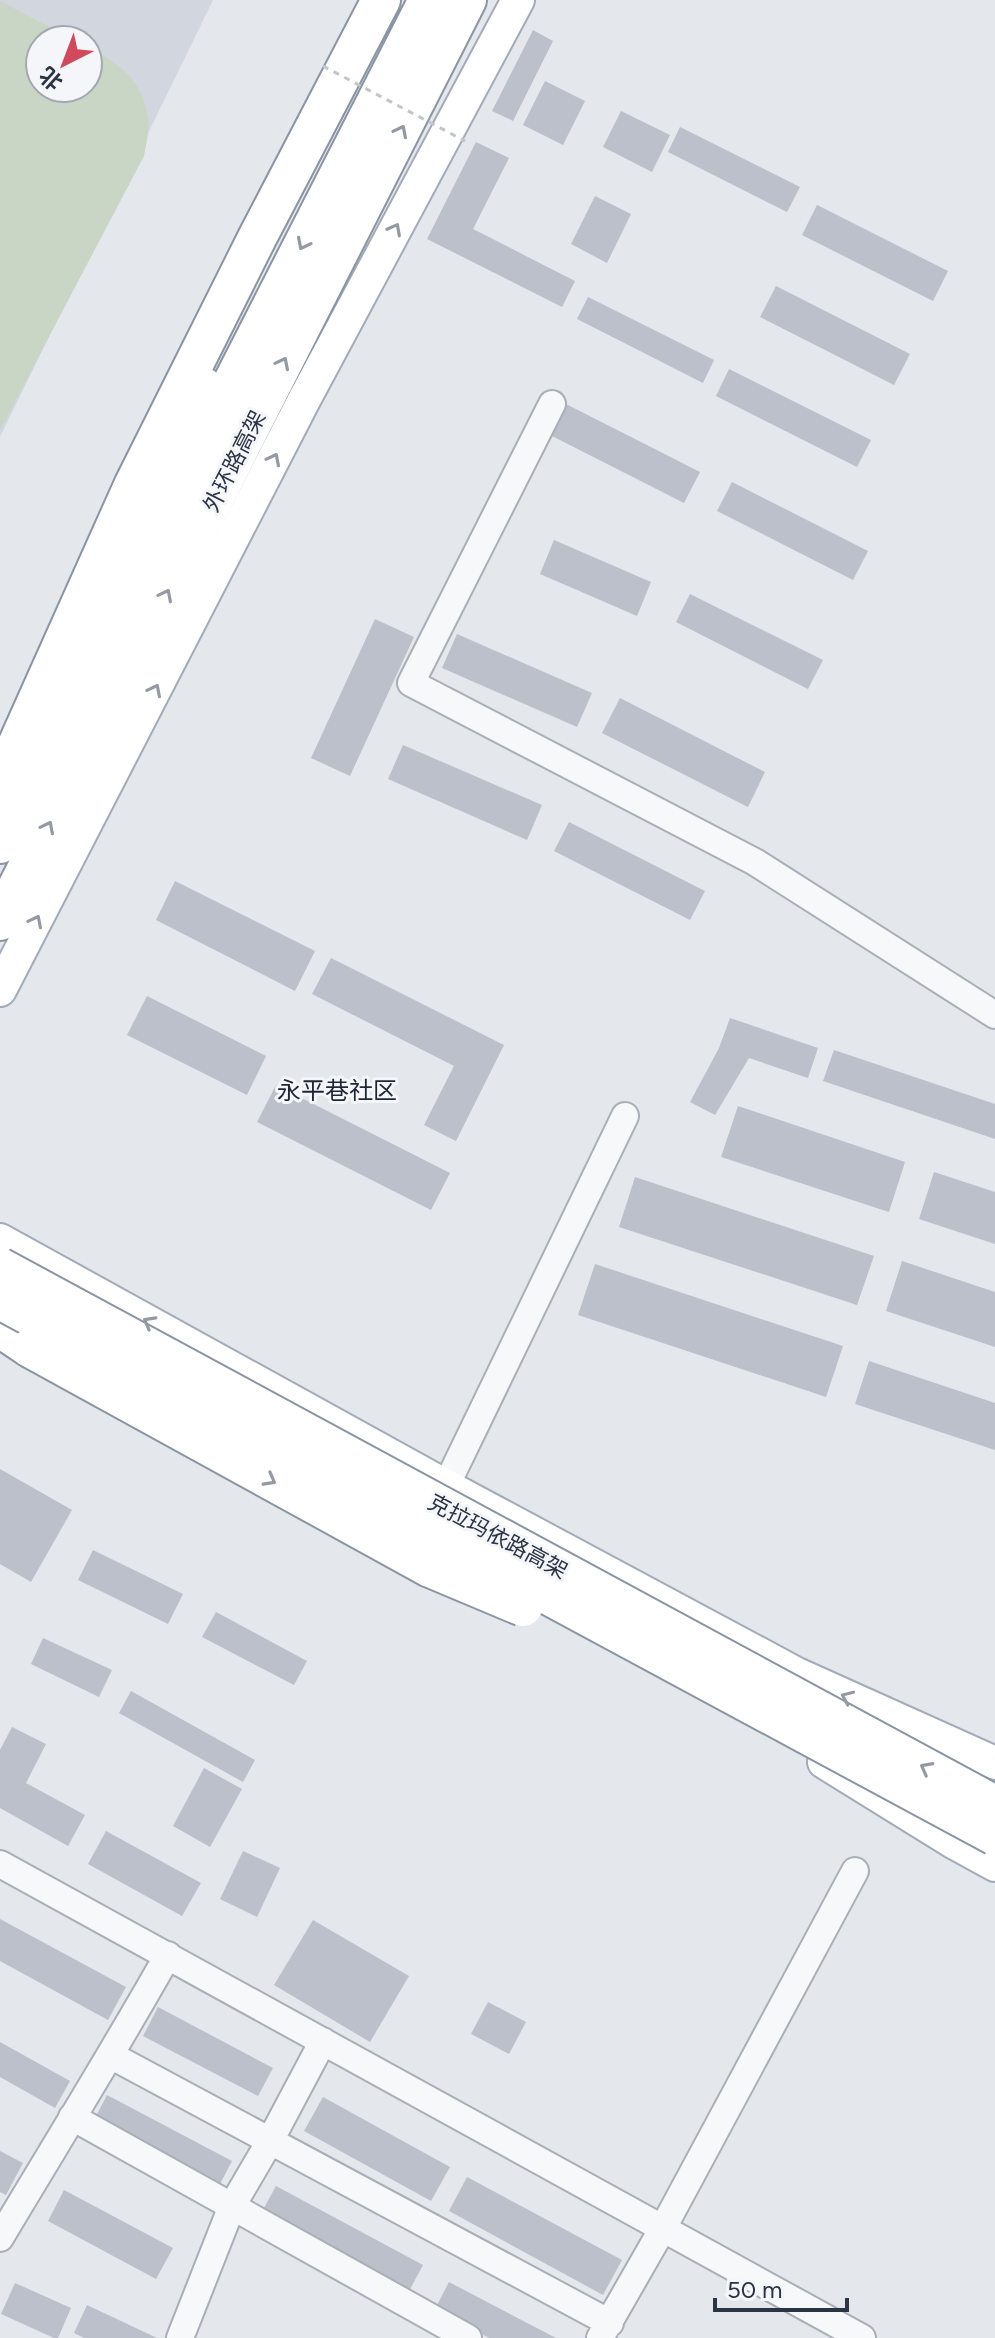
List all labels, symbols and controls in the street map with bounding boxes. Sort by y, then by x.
north arrow [24,24,104,104]
text: 北 [34,61,68,96]
one-way arrow [391,124,406,139]
one-way arrow [386,223,401,237]
one-way arrow [297,236,313,250]
one-way arrow [273,356,289,371]
street label: 外环路高架 [197,406,271,516]
one-way arrow [264,452,279,467]
one-way arrow [156,588,171,603]
one-way arrow [145,683,160,698]
one-way arrow [38,820,54,835]
one-way arrow [26,915,41,929]
district label: 永平巷社区 [277,1076,397,1105]
one-way arrow [143,1317,157,1332]
one-way arrow [262,1470,276,1486]
street label: 克拉玛依路高架 [423,1488,572,1585]
one-way arrow [841,1690,855,1706]
one-way arrow [920,1762,935,1777]
scale bar [715,2262,847,2312]
text: 50 m [727,2275,783,2304]

